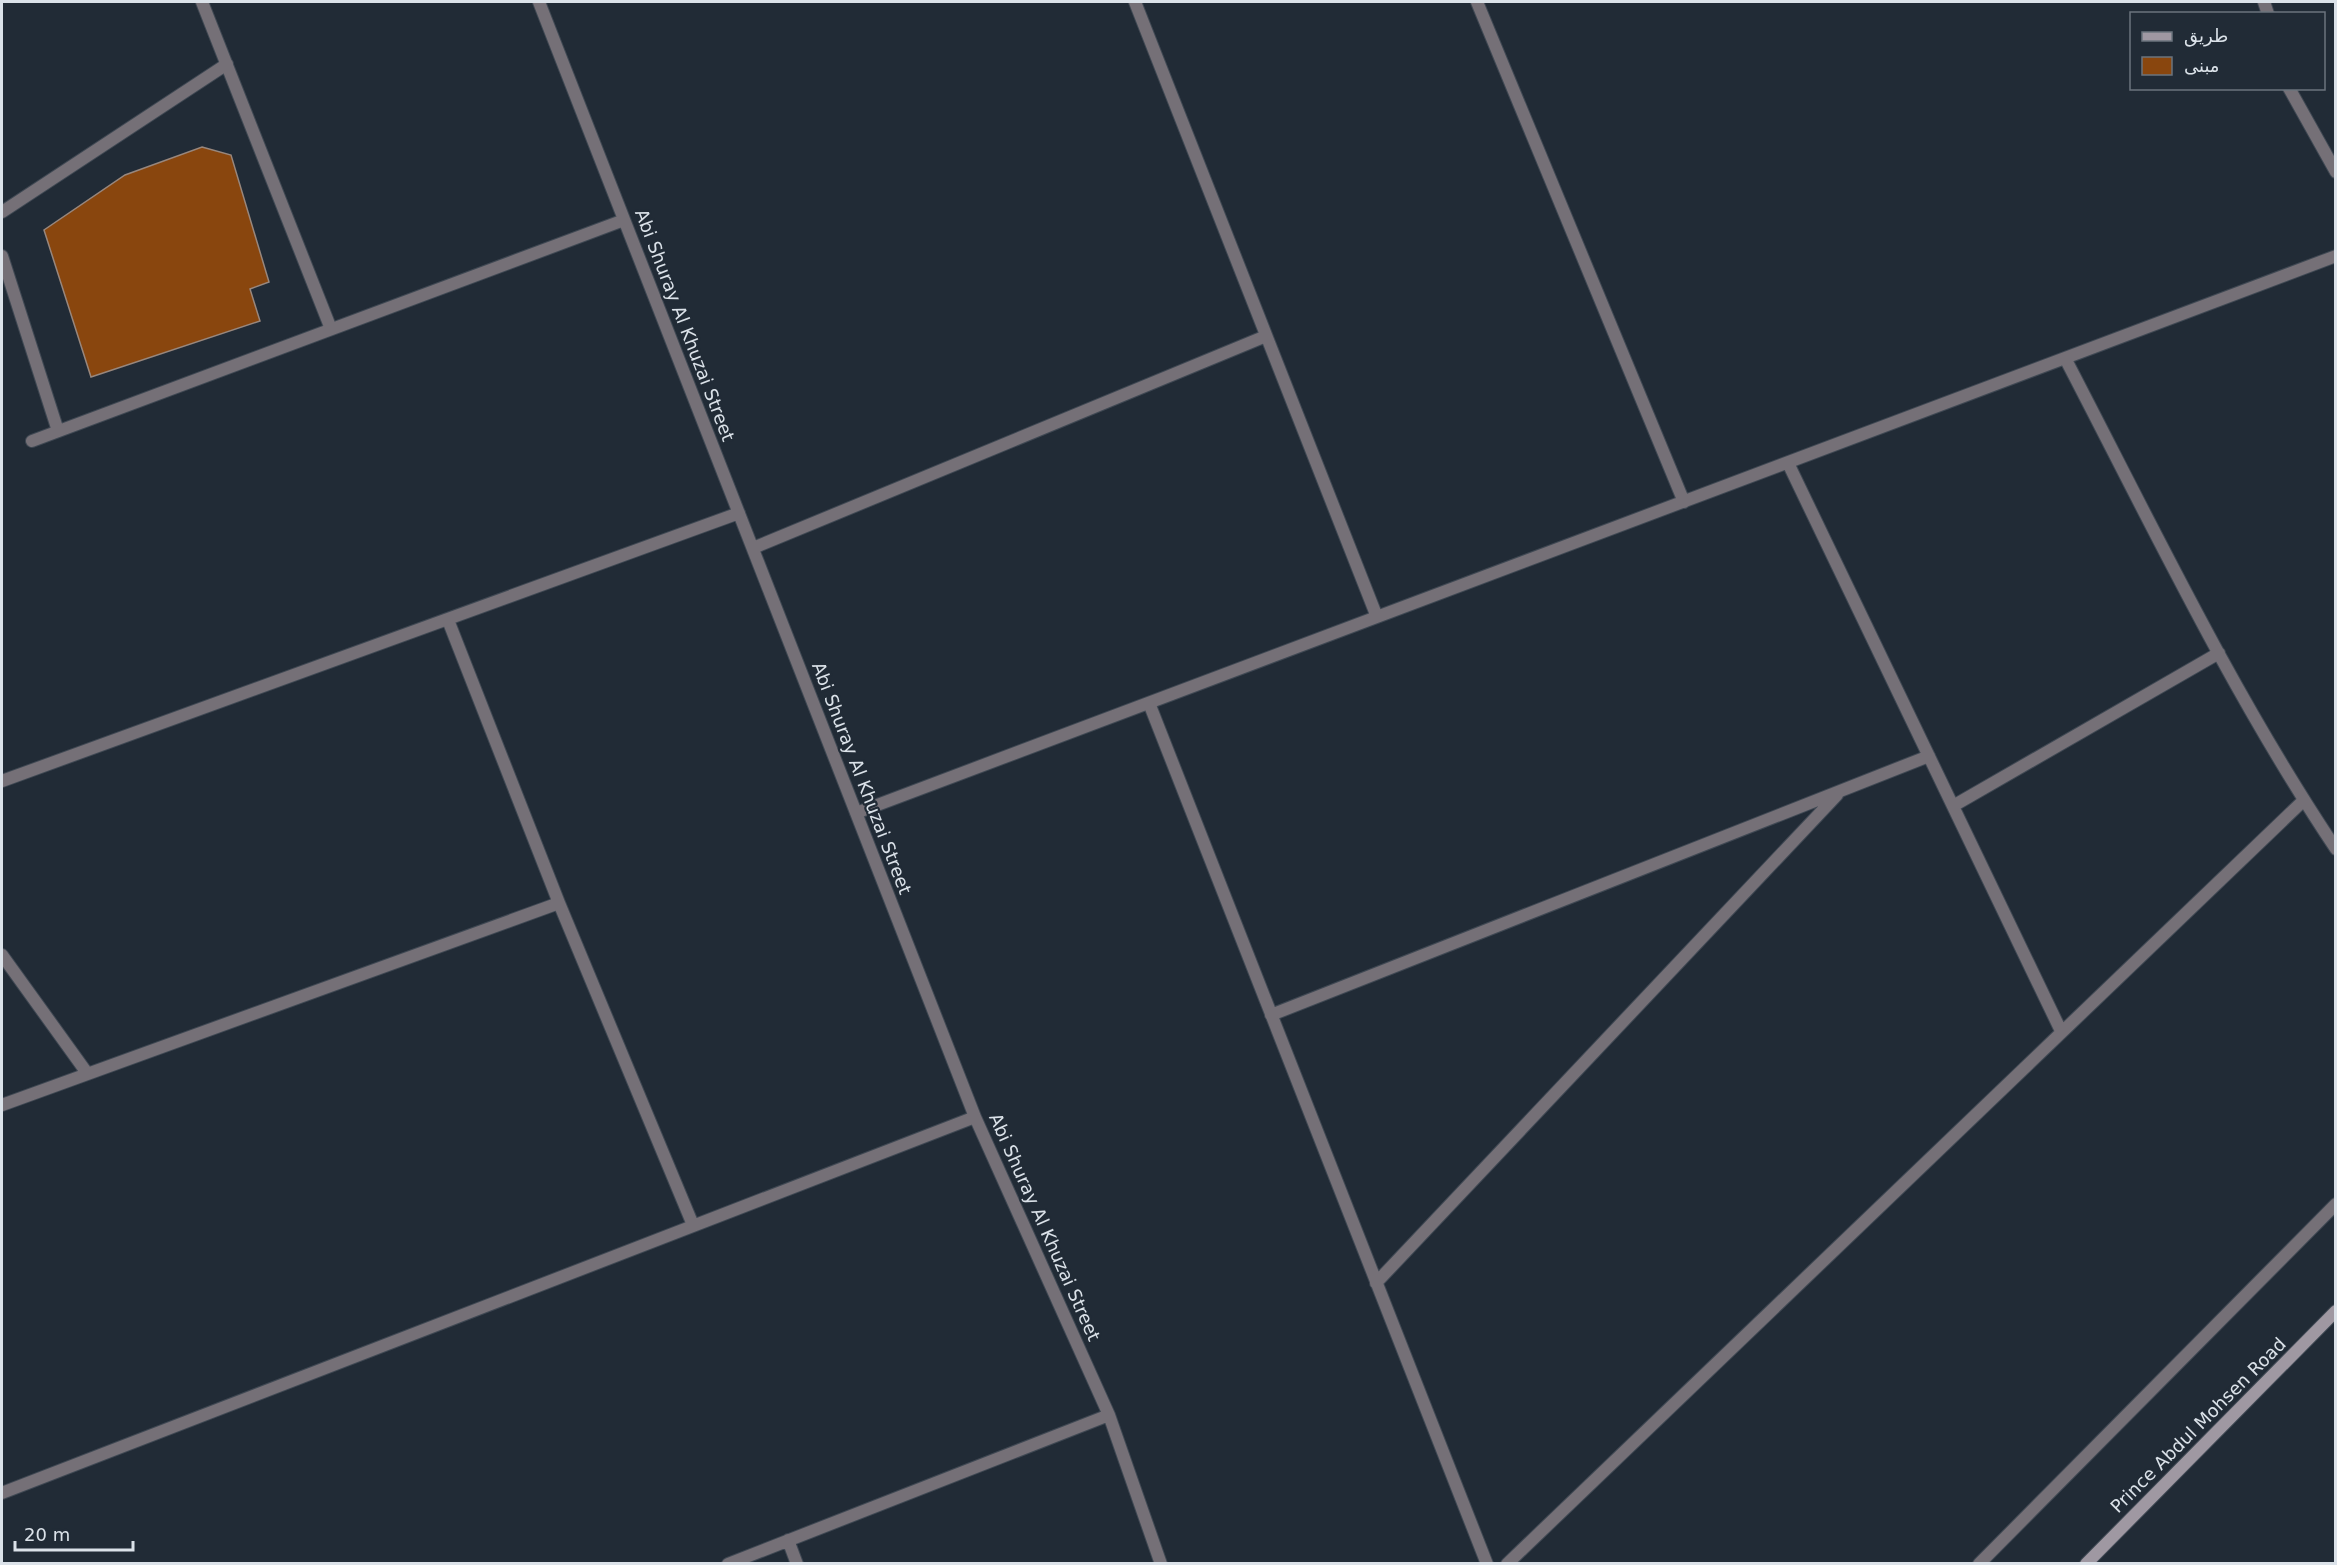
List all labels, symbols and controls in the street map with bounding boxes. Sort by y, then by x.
legend [2130,12,2325,90]
text: طريق [2184,25,2228,47]
text: مبنى [2184,55,2220,76]
street label: Abi Shuray Al Khuzai Street [631,206,739,444]
street label: Abi Shuray Al Khuzai Street [808,659,916,897]
street label: Abi Shuray Al Khuzai Street [985,1110,1105,1344]
street label: Prince Abdul Mohsen Road [2106,1333,2290,1517]
scale bar [15,1514,134,1552]
text: 20 m [24,1524,70,1545]

